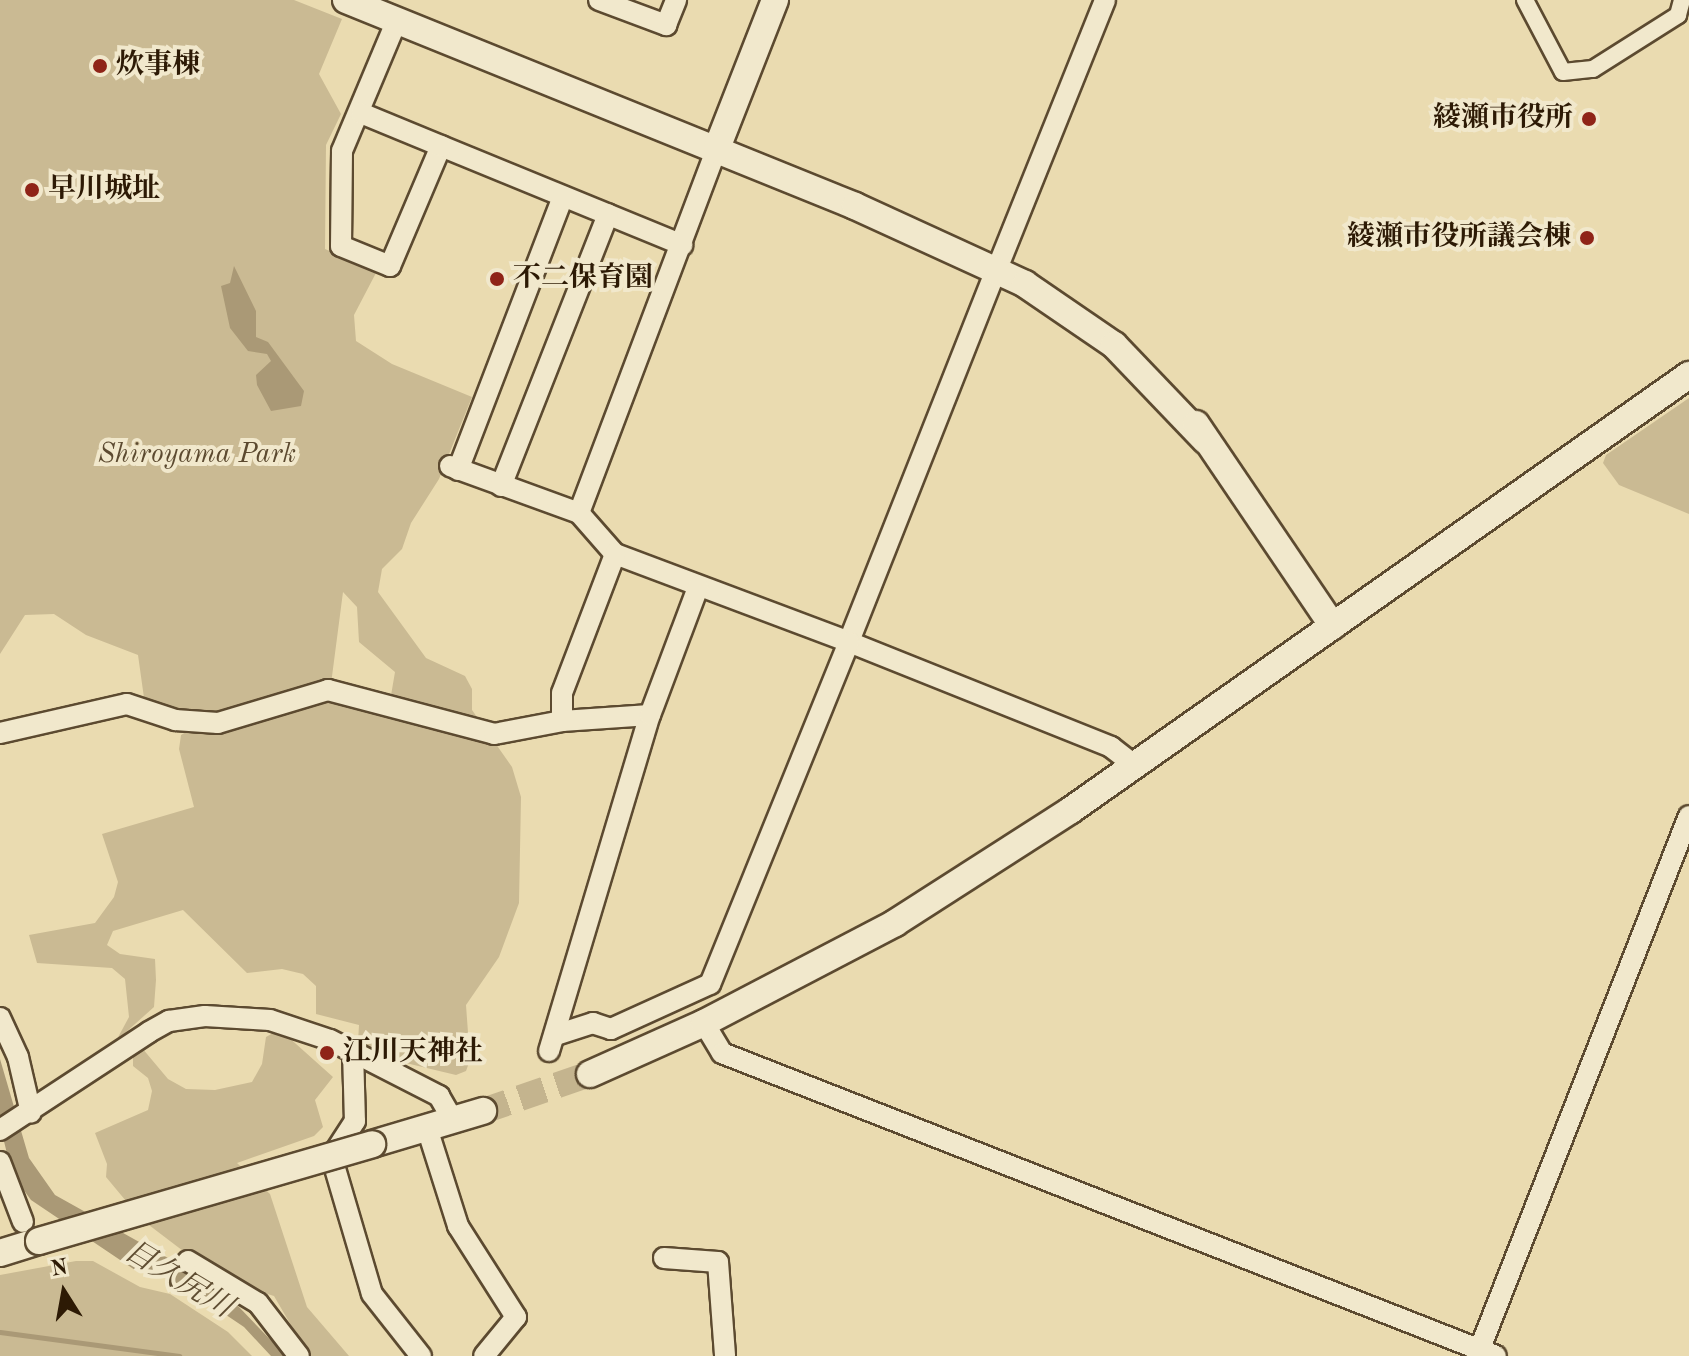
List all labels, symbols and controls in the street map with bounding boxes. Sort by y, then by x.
place label: 炊事棟 [116,49,200,83]
marker: 炊事棟 [91,57,109,75]
place label: 綾瀬市役所 [1433,102,1573,136]
marker: 綾瀬市役所 [1580,110,1598,128]
place label: 早川城址 [48,173,160,207]
marker: 早川城址 [23,181,41,199]
place label: 綾瀬市役所議会棟 [1347,221,1571,255]
marker: 綾瀬市役所議会棟 [1578,229,1596,247]
place label: 不二保育園 [513,262,653,296]
marker: 不二保育園 [488,270,506,288]
park label: Shiroyama Park [98,438,296,472]
place label: 江川天神社 [343,1036,483,1070]
marker: 江川天神社 [318,1044,336,1062]
water label: 目久尻川 [117,1234,239,1326]
north arrow [24,1252,104,1332]
text: N [49,1256,70,1281]

